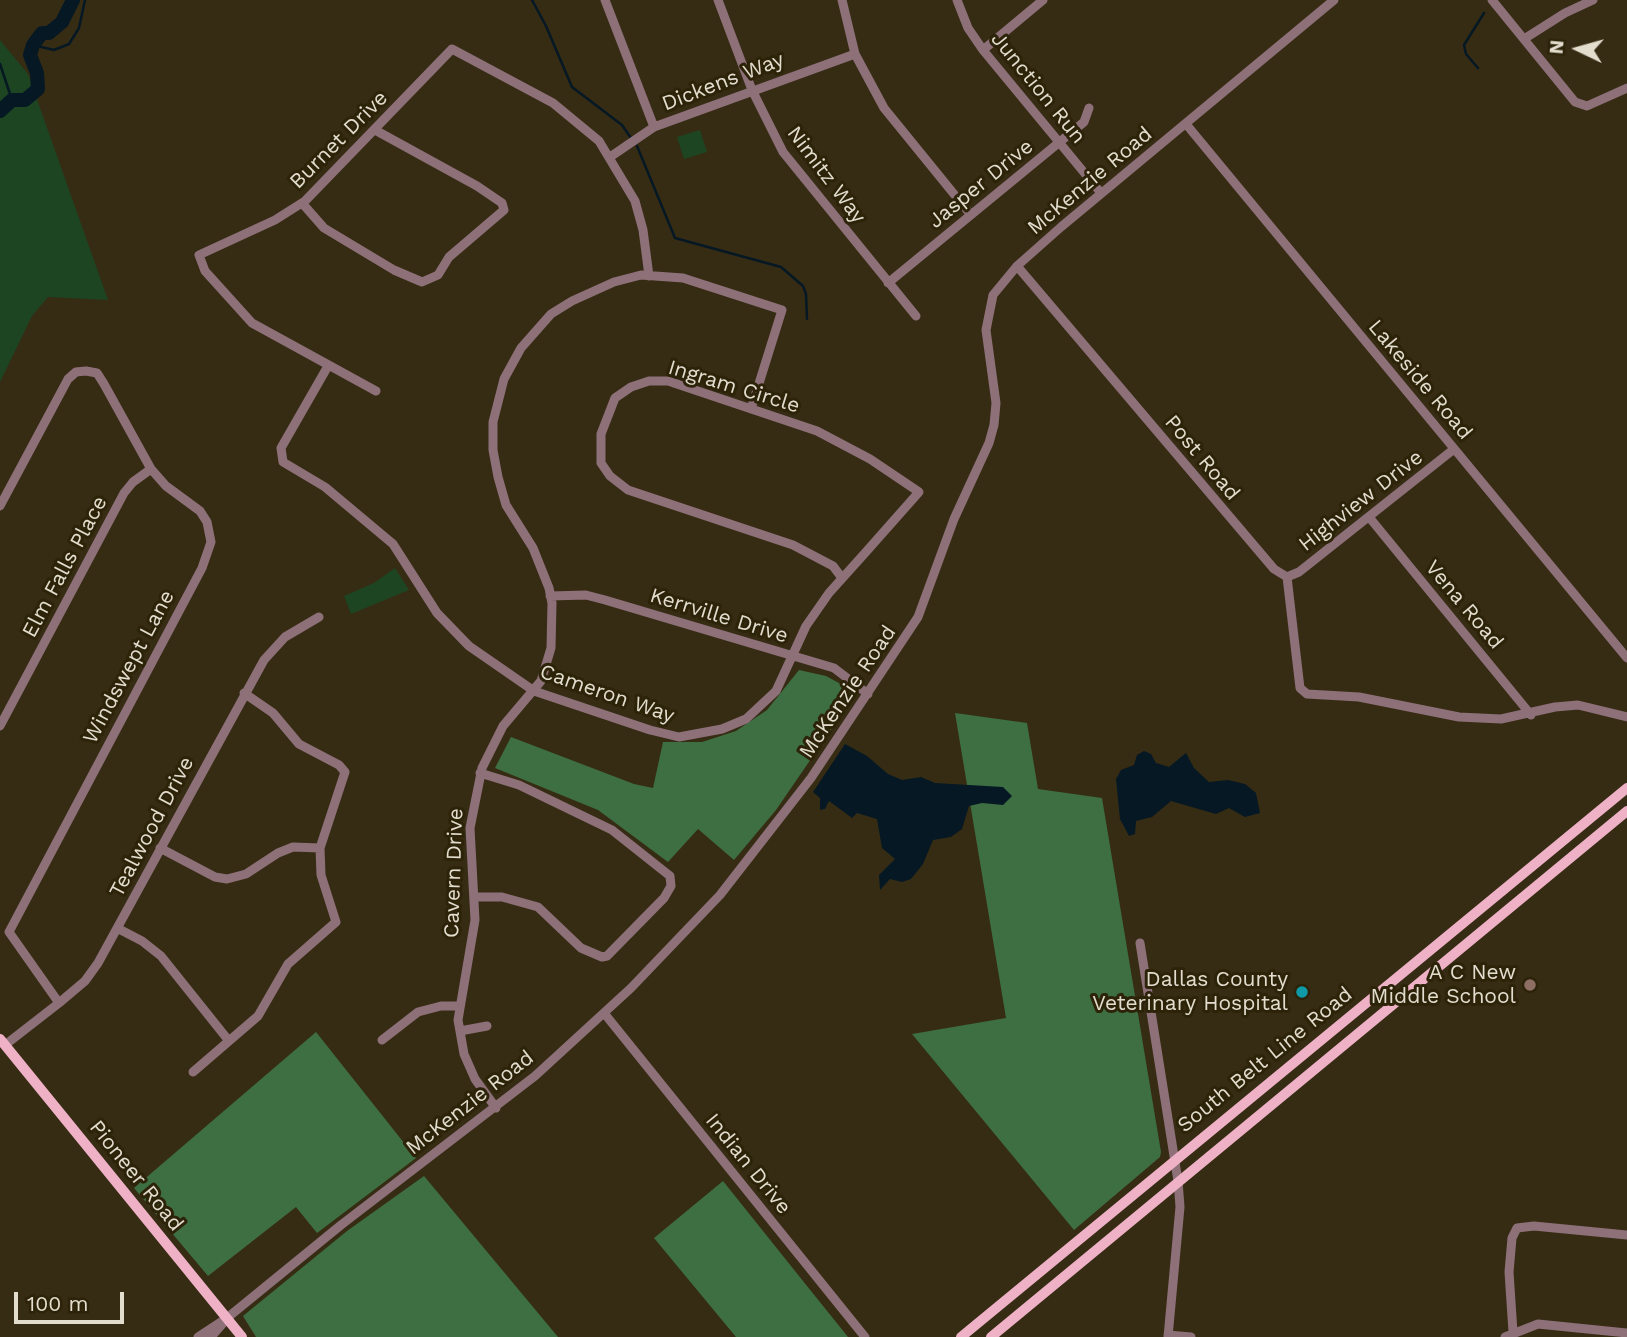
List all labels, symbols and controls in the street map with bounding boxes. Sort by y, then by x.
north arrow [1543,14,1613,84]
street label: Junction Run [985,27,1091,149]
text: N [1545,39,1569,55]
street label: Dickens Way [658,47,788,117]
street label: Burnet Drive [285,86,393,194]
street label: Nimitz Way [781,121,871,229]
street label: McKenzie Road [1023,122,1157,240]
street label: Jasper Drive [923,134,1039,234]
street label: Lakeside Road [1363,315,1477,445]
street label: Ingram Circle [665,355,803,419]
street label: Post Road [1159,410,1245,506]
street label: Highview Drive [1294,445,1428,557]
street label: Elm Falls Place [17,492,113,642]
street label: Vena Road [1420,556,1508,654]
street label: Kerrville Drive [647,583,791,649]
street label: Windswept Lane [78,586,180,748]
street label: McKenzie Road [794,621,902,763]
street label: Cameron Way [536,659,678,729]
street label: Tealwood Drive [104,752,200,902]
street label: Cavern Drive [439,808,469,938]
place label: A C New Middle School [1371,960,1516,1010]
place label: Dallas County Veterinary Hospital [1092,967,1288,1017]
marker: A C New Middle School [1522,977,1538,993]
street label: South Belt Line Road [1173,982,1357,1138]
marker: Dallas County Veterinary Hospital [1294,984,1310,1000]
street label: McKenzie Road [401,1045,539,1161]
street label: Indian Drive [700,1109,796,1219]
street label: Pioneer Road [84,1116,188,1236]
scale bar [18,1278,128,1322]
text: 100 m [27,1291,89,1316]

